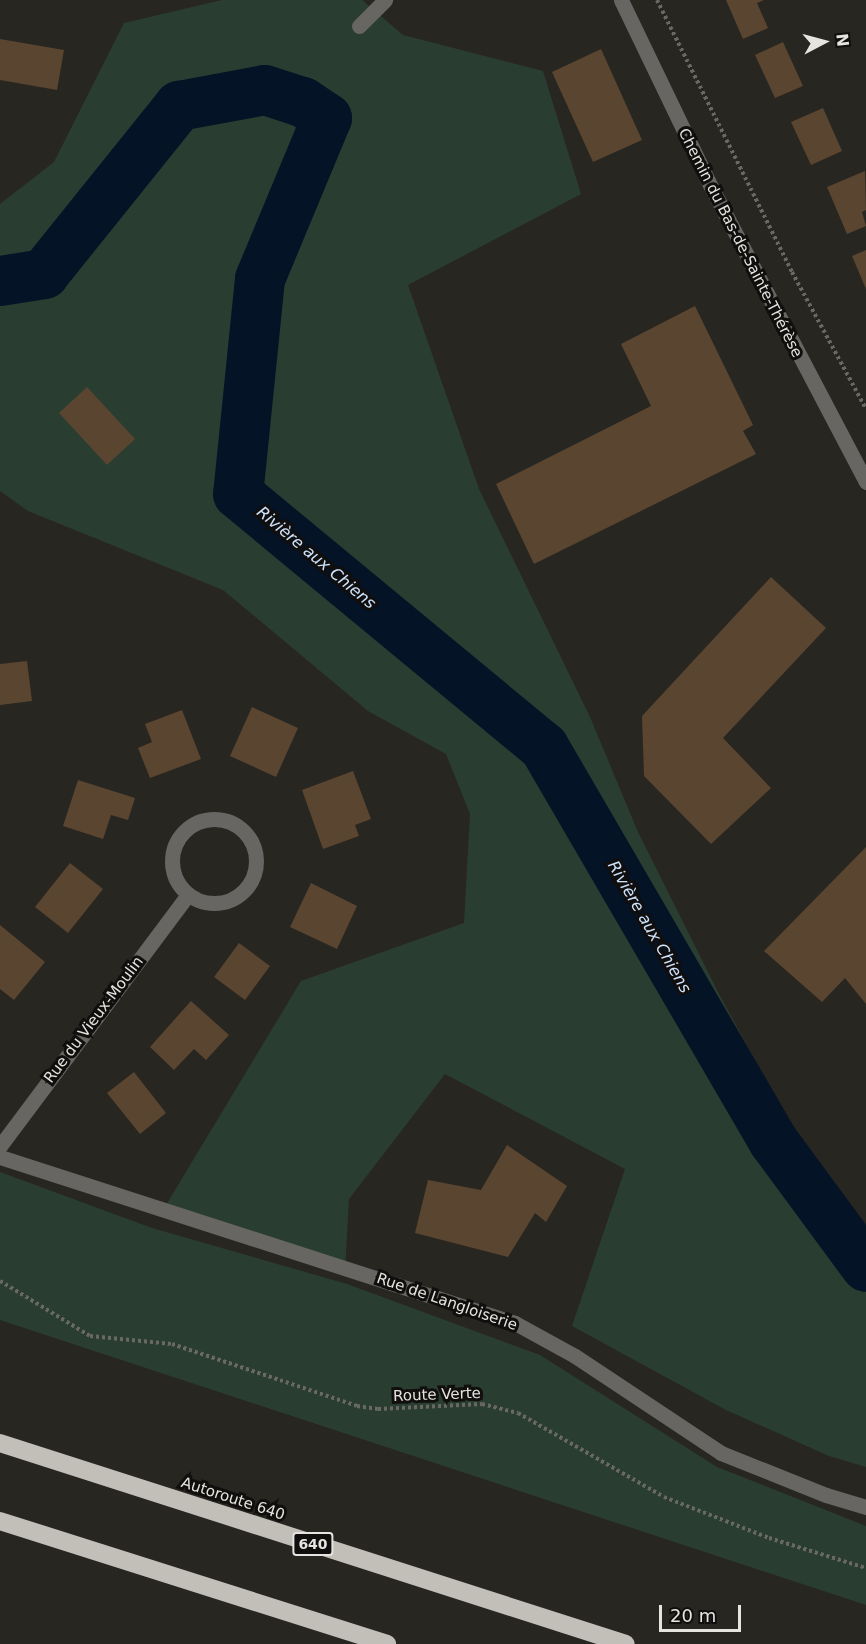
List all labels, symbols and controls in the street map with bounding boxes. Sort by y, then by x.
north arrow [794,12,854,72]
text: N [832,32,853,48]
street label: Chemin du Bas-de-Sainte-Thérèse [674,126,806,360]
water label: Rivière aux Chiens [253,503,379,613]
water label: Rivière aux Chiens [603,858,695,996]
street label: Rue du Vieux-Moulin [41,953,147,1087]
street label: Rue de Langloiserie [374,1269,520,1335]
street label: Route Verte [393,1384,481,1406]
street label: Autoroute 640 [179,1474,287,1524]
road number: 640 [292,1533,334,1555]
scale bar [662,1593,744,1631]
text: 20 m [670,1605,716,1626]

